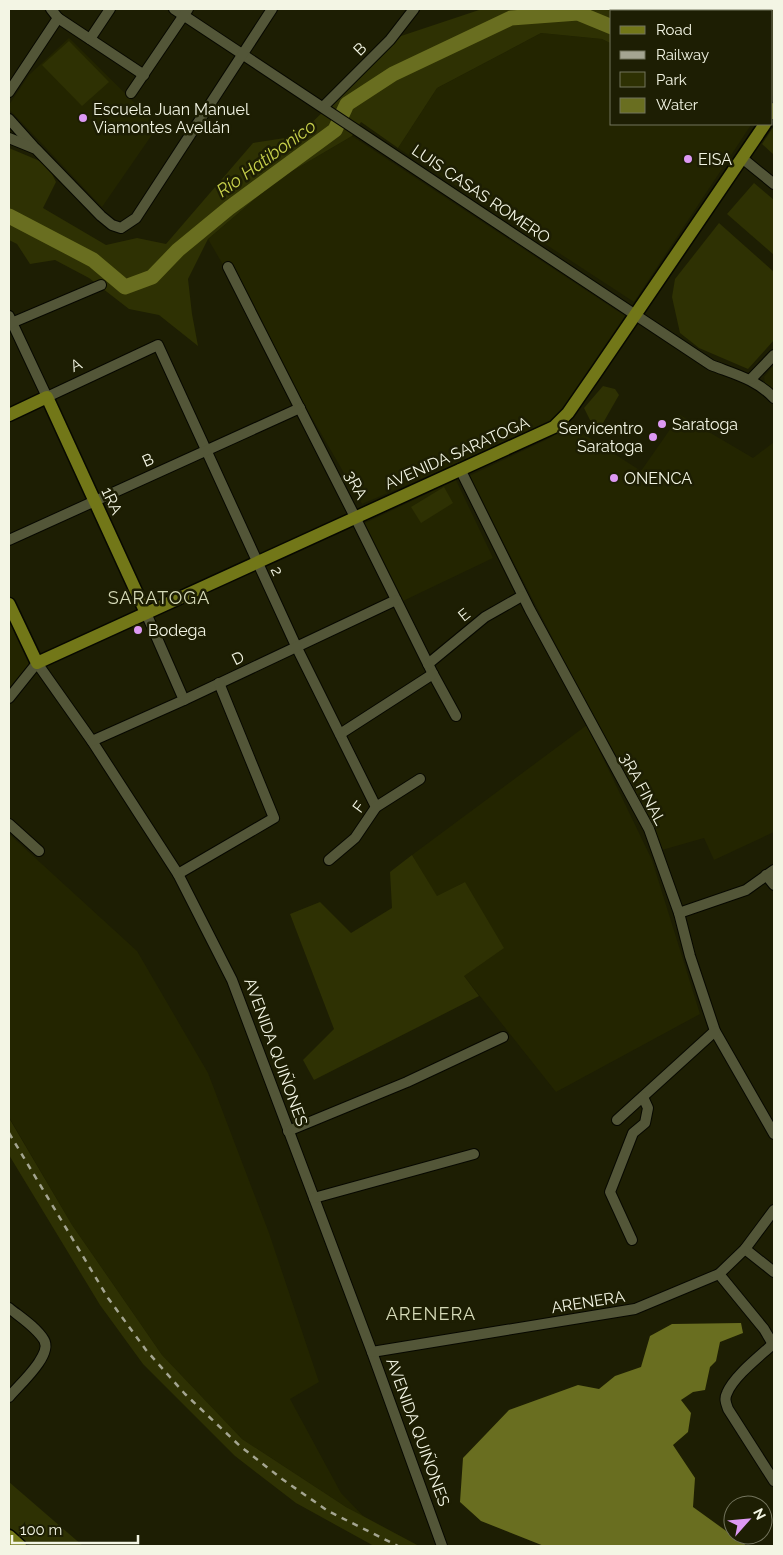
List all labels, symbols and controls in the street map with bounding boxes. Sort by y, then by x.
legend [610,10,773,125]
text: Road [656,21,692,39]
street label: B [350,39,370,59]
text: Railway [656,46,709,64]
text: Park [656,71,687,89]
text: Water [656,96,699,114]
place label: Escuela Juan Manuel Viamontes Avellán [93,100,250,137]
marker: Escuela Juan Manuel Viamontes Avellán [77,112,89,124]
water label: Río Hatibonico [212,115,320,201]
street label: LUIS CASAS ROMERO [408,141,554,247]
place label: EISA [698,150,732,169]
marker: EISA [682,153,694,165]
street label: A [67,354,85,376]
street label: AVENIDA SARATOGA [382,412,532,493]
place label: Saratoga [672,415,738,434]
marker: Saratoga [656,418,668,430]
place label: Servicentro Saratoga [559,419,643,456]
marker: Servicentro Saratoga [647,431,659,443]
street label: B [139,449,157,471]
street label: 3RA [341,467,371,503]
place label: ONENCA [624,469,692,488]
marker: ONENCA [608,472,620,484]
street label: 1RA [97,484,127,518]
street label: 2 [267,563,287,579]
district label: SARATOGA [108,587,210,608]
street label: E [454,604,474,625]
place label: Bodega [148,621,206,640]
marker: Bodega [132,624,144,636]
street label: D [229,647,247,669]
street label: 3RA FINAL [616,750,670,829]
street label: F [349,798,369,816]
street label: AVENIDA QUIÑONES [240,975,313,1129]
street label: ARENERA [550,1287,626,1317]
district label: ARENERA [386,1303,476,1324]
street label: AVENIDA QUIÑONES [382,1355,455,1509]
north arrow [723,1495,773,1545]
text: N [750,1506,769,1522]
scale bar [12,1512,139,1544]
text: 100 m [20,1521,62,1539]

